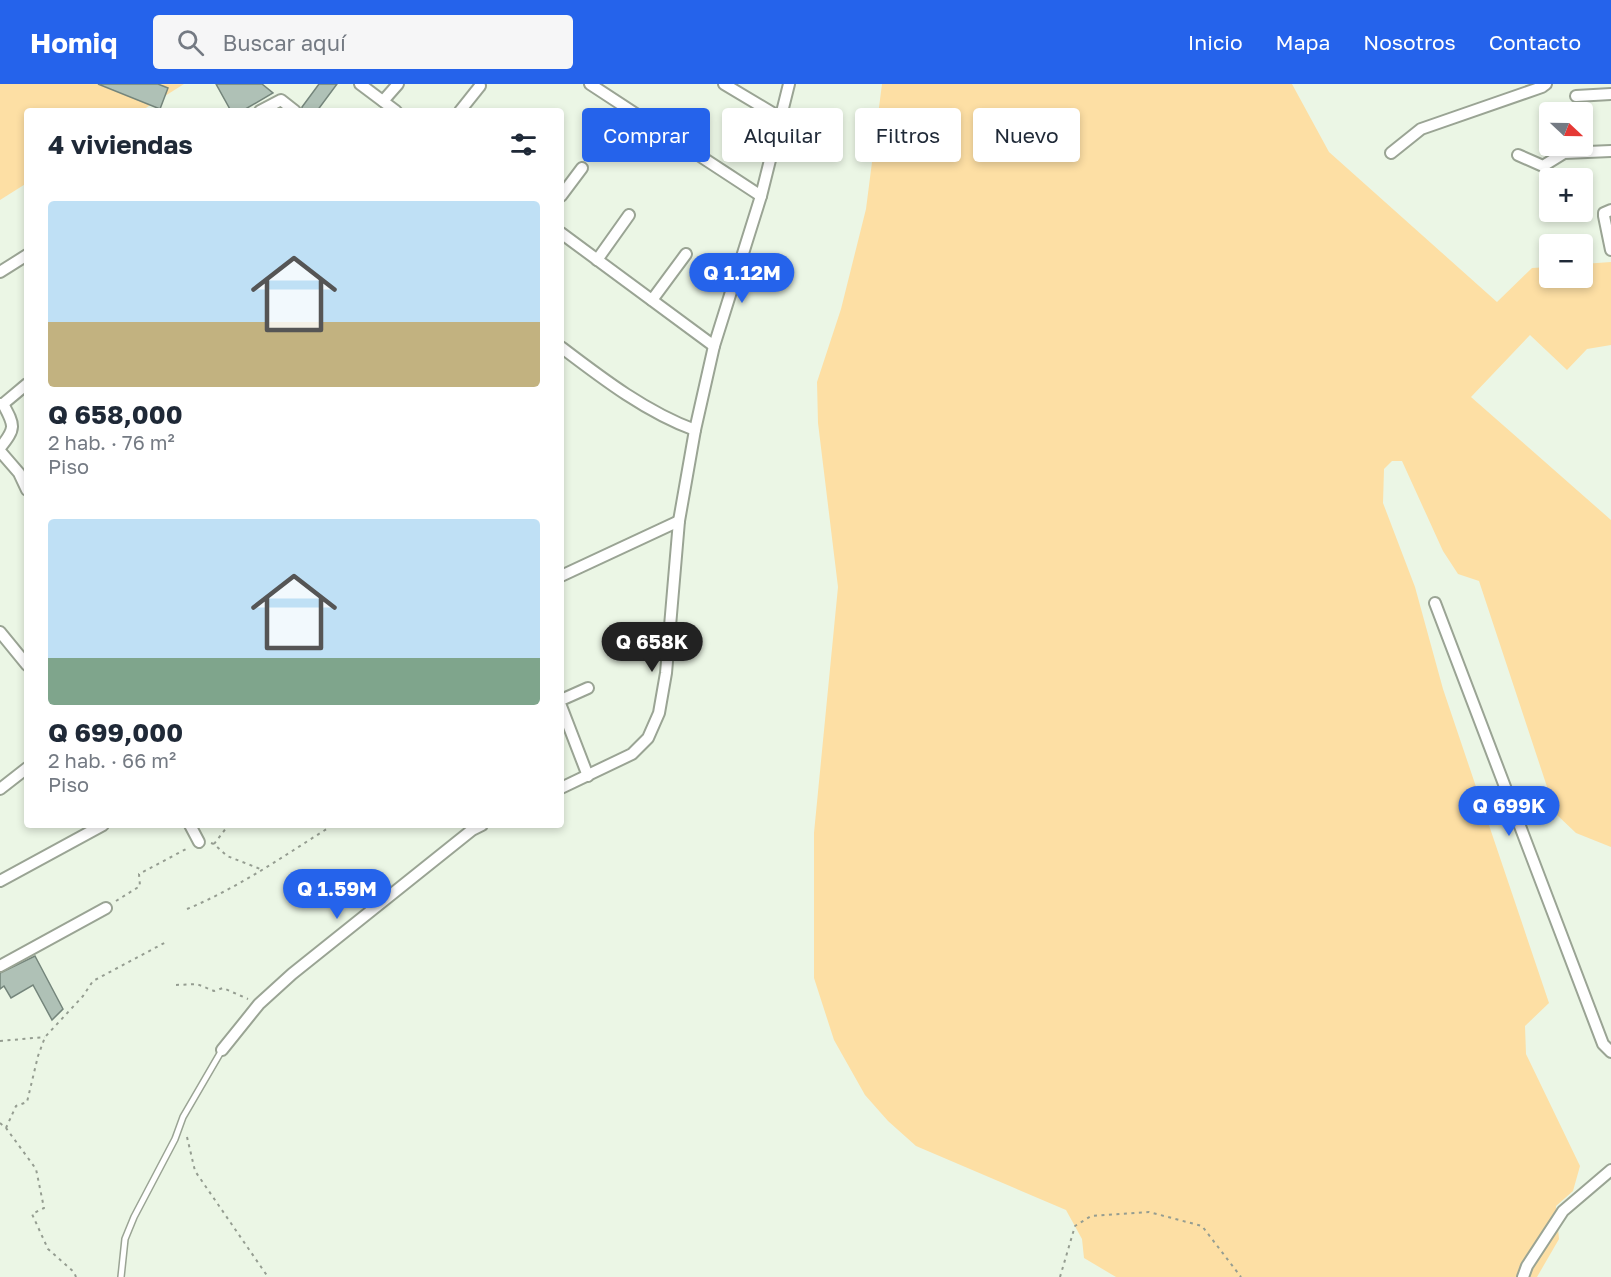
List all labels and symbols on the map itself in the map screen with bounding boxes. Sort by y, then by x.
north arrow [1539,102,1593,156]
pin: Q 1.12M [687,253,797,304]
pin: Q 658K [603,622,701,673]
pin: Q 699K [1460,786,1558,837]
pin: Q 1.59M [282,869,392,920]

